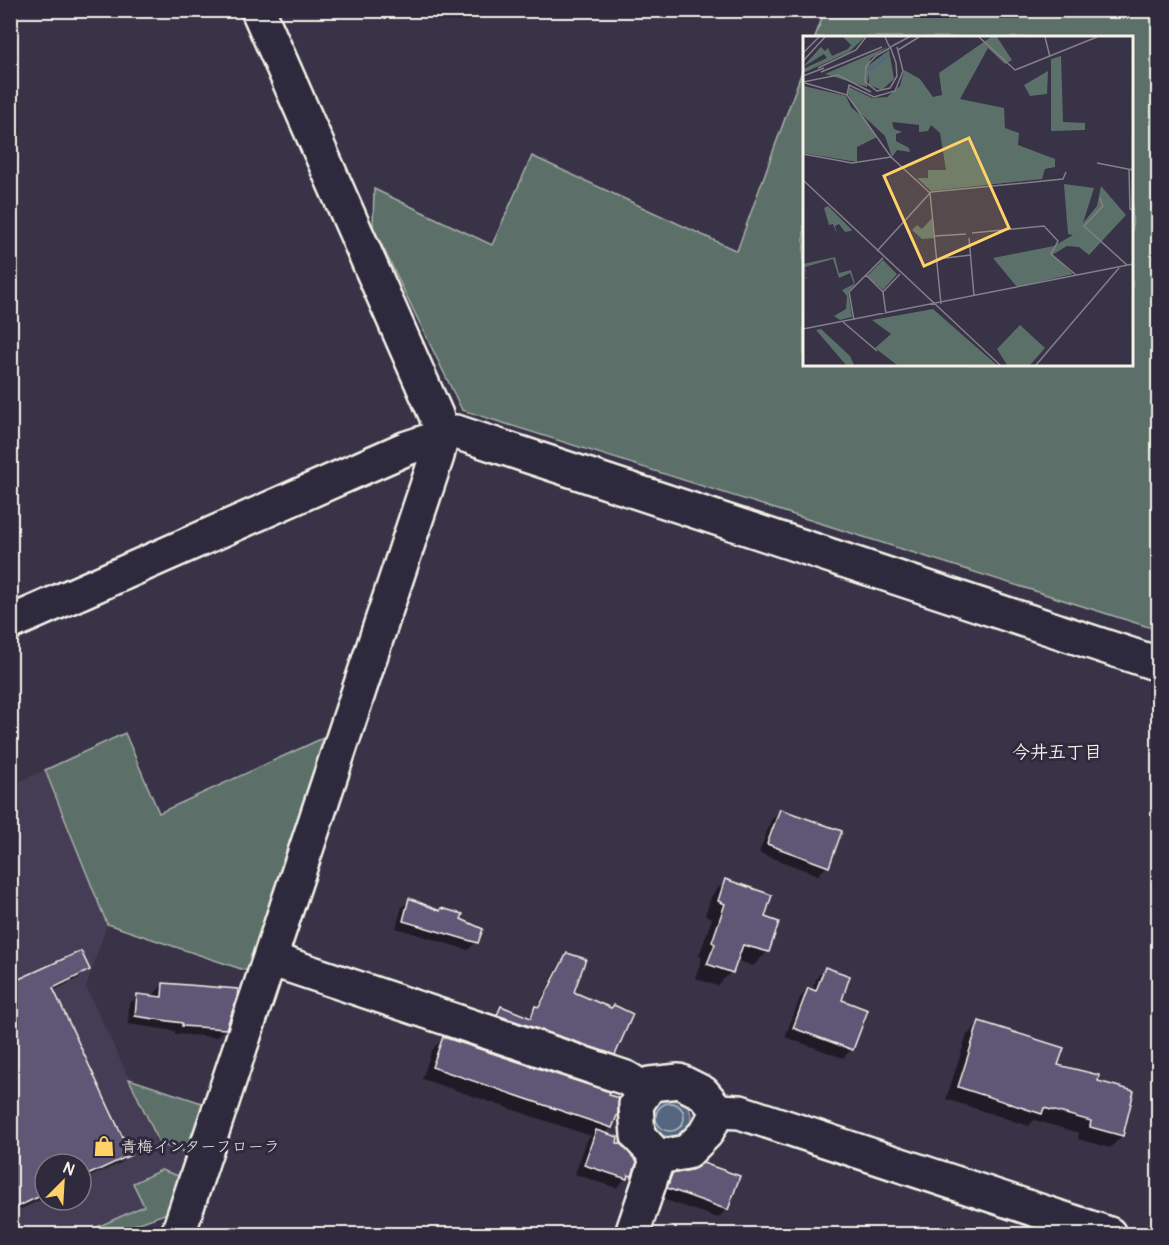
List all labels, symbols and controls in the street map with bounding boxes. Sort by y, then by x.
inset map [803,36,1133,366]
district label: 今井五丁目 [1012,741,1102,764]
shop icon: 青梅インターフローラ [92,1134,116,1158]
place label: 青梅インターフローラ [121,1137,280,1157]
north arrow [33,1152,93,1212]
text: N [60,1158,78,1181]

